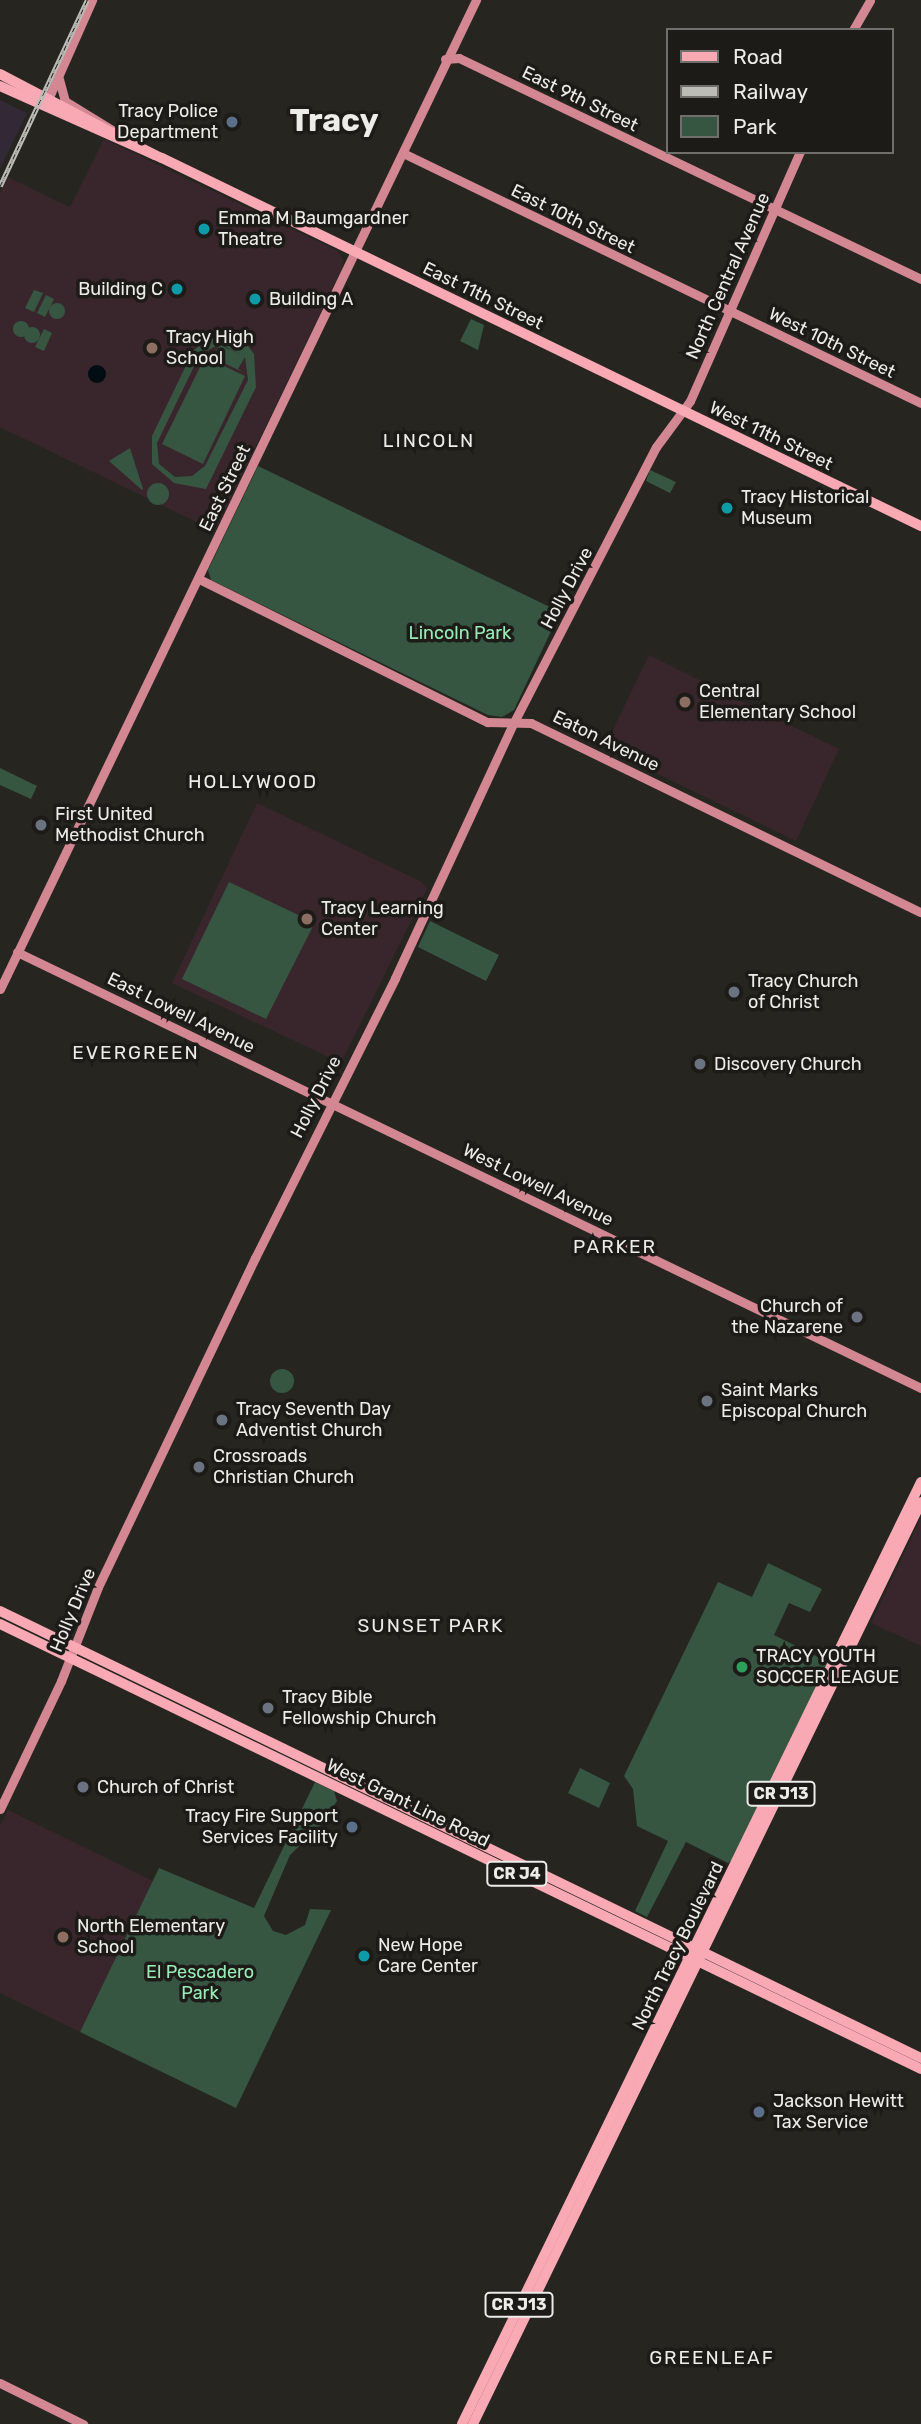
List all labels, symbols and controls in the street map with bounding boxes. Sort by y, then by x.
legend [666,28,893,154]
text: Road [733,44,783,69]
street label: East 9th Street [518,62,642,136]
text: Railway [733,79,808,104]
place label: Tracy Police Department [117,101,218,144]
district label: Tracy [289,101,379,139]
marker: Tracy Police Department [224,114,240,130]
text: Park [733,114,777,139]
street label: East 10th Street [508,180,638,258]
street label: North Central Avenue [681,189,775,363]
place label: Emma M Baumgardner Theatre [218,208,409,250]
marker: Emma M Baumgardner Theatre [196,221,212,237]
street label: East 11th Street [419,258,547,334]
place label: Building C [78,278,163,300]
marker: Building C [169,281,185,297]
place label: Building A [269,288,354,310]
marker: Building A [247,291,263,307]
street label: West 10th Street [765,303,899,383]
place label: Tracy High School [166,327,255,370]
marker: Tracy High School [144,340,160,356]
street label: West 11th Street [706,397,836,475]
district label: LINCOLN [384,430,474,452]
street label: East Street [195,441,255,535]
place label: Tracy Historical Museum [741,487,870,530]
marker: Tracy Historical Museum [719,500,735,516]
street label: Holly Drive [536,543,598,633]
park label: Lincoln Park [409,622,511,644]
place label: Central Elementary School [699,681,857,724]
marker: Central Elementary School [677,694,693,710]
street label: Eaton Avenue [549,706,663,776]
district label: HOLLYWOOD [189,771,317,793]
place label: First United Methodist Church [55,804,205,846]
marker: First United Methodist Church [33,817,49,833]
place label: Tracy Learning Center [321,898,444,940]
marker: Tracy Learning Center [299,911,315,927]
street label: East Lowell Avenue [103,968,259,1058]
place label: Tracy Church of Christ [748,971,859,1014]
marker: Tracy Church of Christ [726,984,742,1000]
district label: EVERGREEN [73,1042,199,1064]
street label: Holly Drive [286,1052,346,1142]
place label: Discovery Church [714,1053,862,1075]
marker: Discovery Church [692,1056,708,1072]
street label: West Lowell Avenue [459,1139,617,1231]
district label: PARKER [574,1236,656,1258]
place label: Church of the Nazarene [731,1296,843,1338]
marker: Church of the Nazarene [849,1309,865,1325]
place label: Saint Marks Episcopal Church [721,1380,867,1422]
marker: Saint Marks Episcopal Church [699,1393,715,1409]
place label: Tracy Seventh Day Adventist Church [236,1399,392,1442]
marker: Tracy Seventh Day Adventist Church [214,1412,230,1428]
place label: Crossroads Christian Church [213,1446,354,1488]
marker: Crossroads Christian Church [191,1459,207,1475]
street label: Holly Drive [46,1565,100,1655]
district label: SUNSET PARK [359,1615,503,1637]
place label: TRACY YOUTH SOCCER LEAGUE [756,1646,899,1688]
marker: TRACY YOUTH SOCCER LEAGUE [734,1659,750,1675]
place label: Tracy Bible Fellowship Church [282,1687,436,1730]
marker: Tracy Bible Fellowship Church [260,1700,276,1716]
street label: West Grant Line Road [323,1754,493,1852]
place label: Church of Christ [97,1776,235,1798]
marker: Church of Christ [75,1779,91,1795]
road number: CR J13 [746,1782,816,1806]
place label: Tracy Fire Support Services Facility [185,1806,338,1848]
marker: Tracy Fire Support Services Facility [344,1819,360,1835]
street label: North Tracy Boulevard [628,1858,728,2034]
road number: CR J4 [486,1862,548,1886]
place label: North Elementary School [77,1916,225,1958]
marker: North Elementary School [55,1929,71,1945]
place label: New Hope Care Center [378,1935,478,1978]
marker: New Hope Care Center [356,1948,372,1964]
park label: El Pescadero Park [146,1962,254,2004]
place label: Jackson Hewitt Tax Service [773,2091,904,2134]
marker: Jackson Hewitt Tax Service [751,2104,767,2120]
road number: CR J13 [484,2292,554,2318]
district label: GREENLEAF [650,2347,774,2369]

